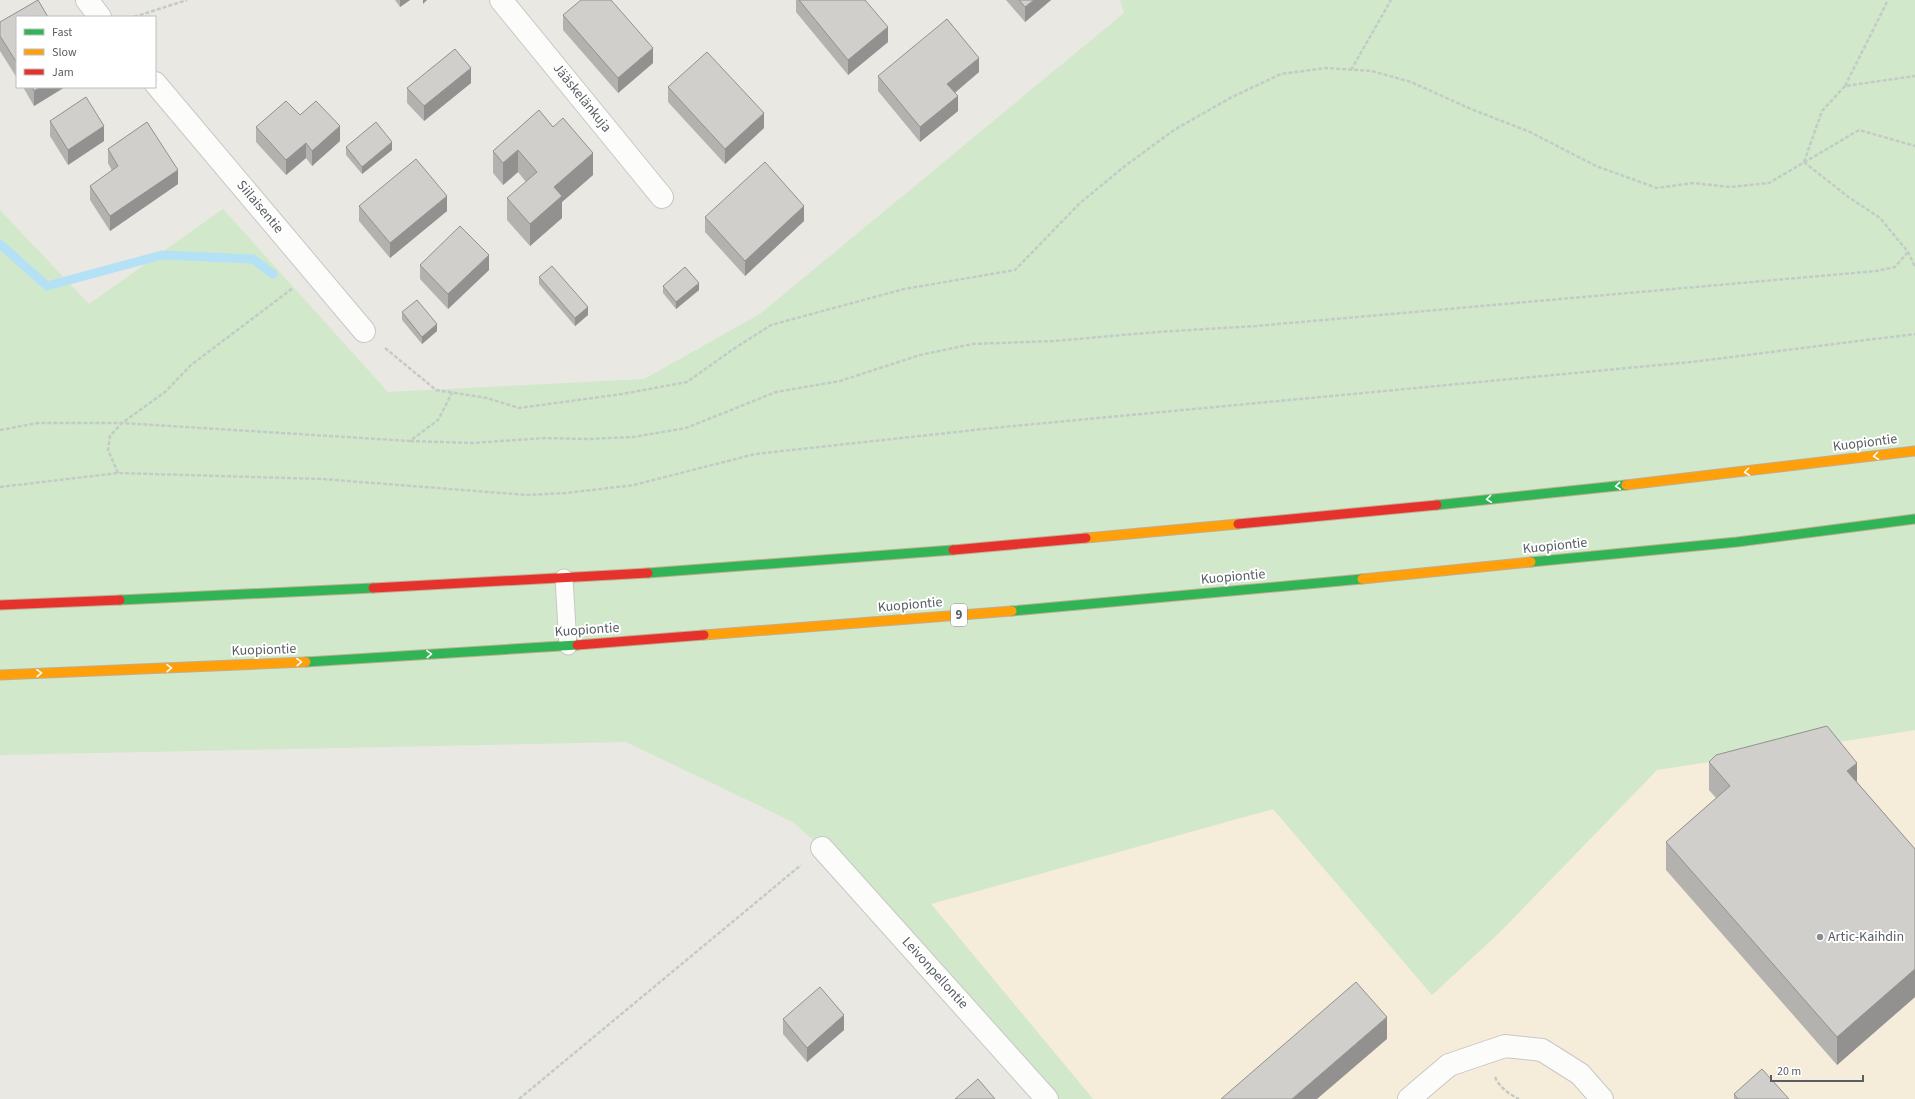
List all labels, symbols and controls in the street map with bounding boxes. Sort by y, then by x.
legend [16,16,156,88]
text: Fast [52,24,72,41]
text: Slow [52,44,77,61]
street label: Jääskelänkuja [548,59,616,137]
text: Jam [52,64,74,81]
street label: Siilaisentie [232,176,288,238]
street label: Kuopiontie [1832,429,1898,457]
one-way arrow [1873,451,1879,460]
one-way arrow [1744,467,1750,476]
one-way arrow [1615,481,1621,490]
one-way arrow [1486,494,1492,503]
street label: Kuopiontie [1522,533,1588,559]
street label: Kuopiontie [1200,564,1266,590]
street label: Kuopiontie [877,592,943,618]
road number: 9 [951,604,967,626]
street label: Kuopiontie [554,618,620,642]
street label: Kuopiontie [231,639,297,661]
one-way arrow [426,650,432,659]
one-way arrow [296,658,302,666]
one-way arrow [166,663,172,672]
one-way arrow [36,669,42,677]
place label: Artic-Kaihdin [1828,927,1904,947]
marker: Artic-Kaihdin [1815,932,1825,942]
street label: Leivonpellontie [897,933,973,1014]
scale bar [1771,1057,1863,1083]
text: 20 m [1777,1063,1801,1080]

